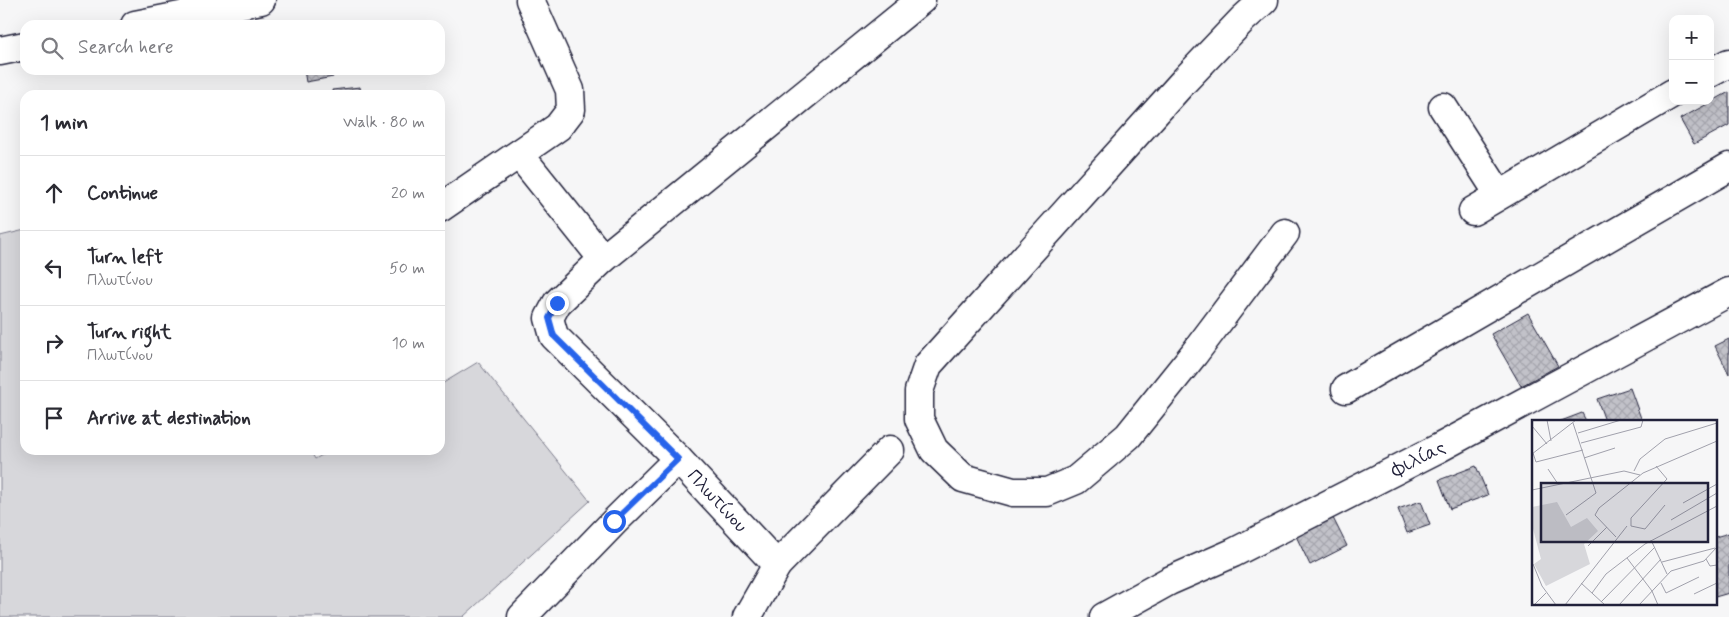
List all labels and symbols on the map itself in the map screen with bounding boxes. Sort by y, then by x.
route end [546,292,569,315]
inset map [1532,420,1716,604]
street label: Φιλίας [1386,434,1450,483]
street label: Πλωτίνου [681,464,753,538]
route start [603,510,626,533]

